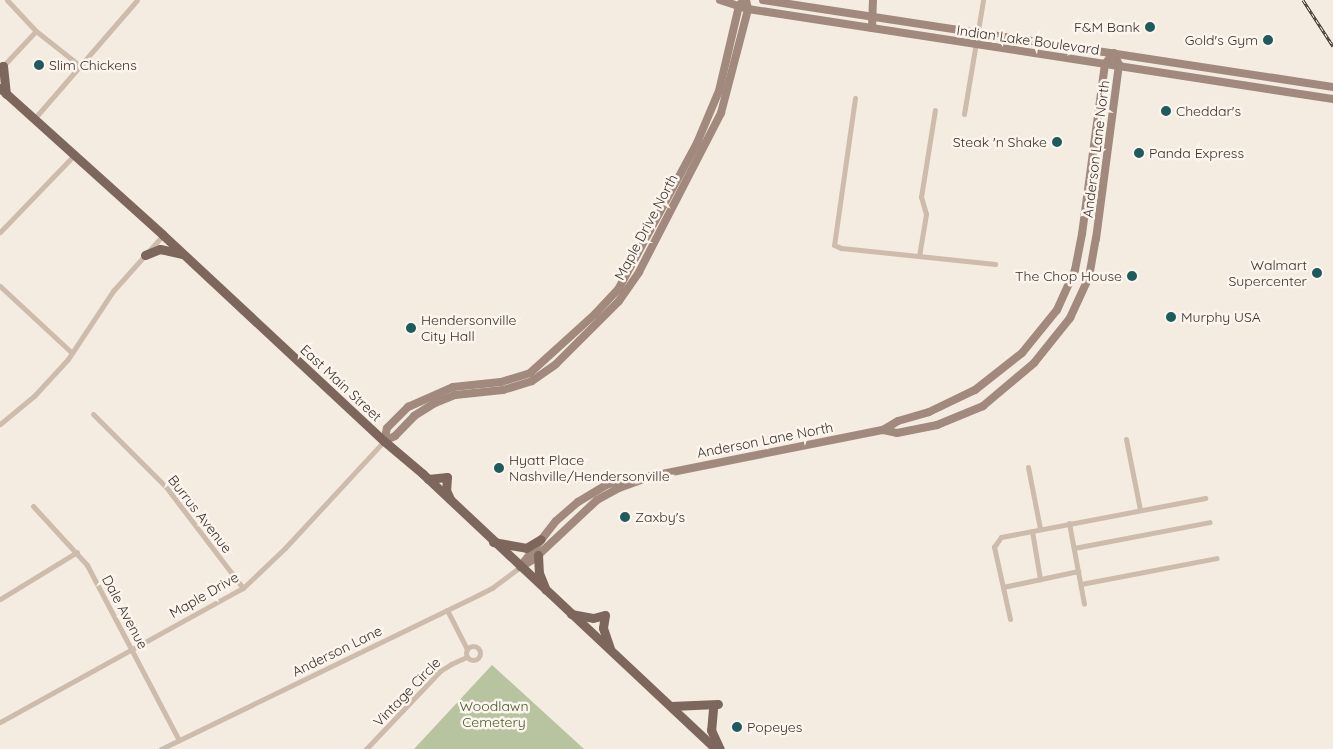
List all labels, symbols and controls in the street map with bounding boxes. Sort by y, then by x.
place label: F&M Bank [1074,19,1140,35]
marker: F&M Bank [1144,21,1156,33]
street label: Indian Lake Boulevard [955,22,1101,58]
place label: Gold's Gym [1185,32,1258,48]
marker: Gold's Gym [1262,34,1274,46]
place label: Slim Chickens [49,57,137,73]
marker: Slim Chickens [33,59,45,71]
street label: Anderson Lane North [1079,79,1113,219]
place label: Cheddar's [1176,103,1241,119]
marker: Cheddar's [1160,105,1172,117]
place label: Steak 'n Shake [953,134,1047,150]
marker: Steak 'n Shake [1051,136,1063,148]
place label: Panda Express [1149,145,1244,161]
marker: Panda Express [1133,147,1145,159]
street label: Maple Drive North [611,171,681,283]
place label: Walmart Supercenter [1228,257,1307,290]
marker: Walmart Supercenter [1311,267,1323,279]
place label: The Chop House [1015,268,1122,284]
marker: The Chop House [1126,270,1138,282]
place label: Murphy USA [1181,309,1261,325]
marker: Murphy USA [1165,311,1177,323]
place label: Hendersonville City Hall [421,312,517,344]
marker: Hendersonville City Hall [405,322,417,334]
street label: East Main Street [297,341,385,425]
street label: Anderson Lane North [695,419,835,461]
place label: Hyatt Place Nashville/Hendersonville [509,452,670,484]
marker: Hyatt Place Nashville/Hendersonville [493,462,505,474]
street label: Burrus Avenue [164,472,236,556]
place label: Zaxby's [635,509,685,525]
marker: Zaxby's [619,511,631,523]
street label: Maple Drive [166,568,242,622]
street label: Dale Avenue [99,572,151,652]
street label: Anderson Lane [289,622,385,680]
street label: Vintage Circle [370,654,444,730]
park label: Woodlawn Cemetery [460,698,528,730]
place label: Popeyes [747,719,802,735]
marker: Popeyes [731,721,743,733]

